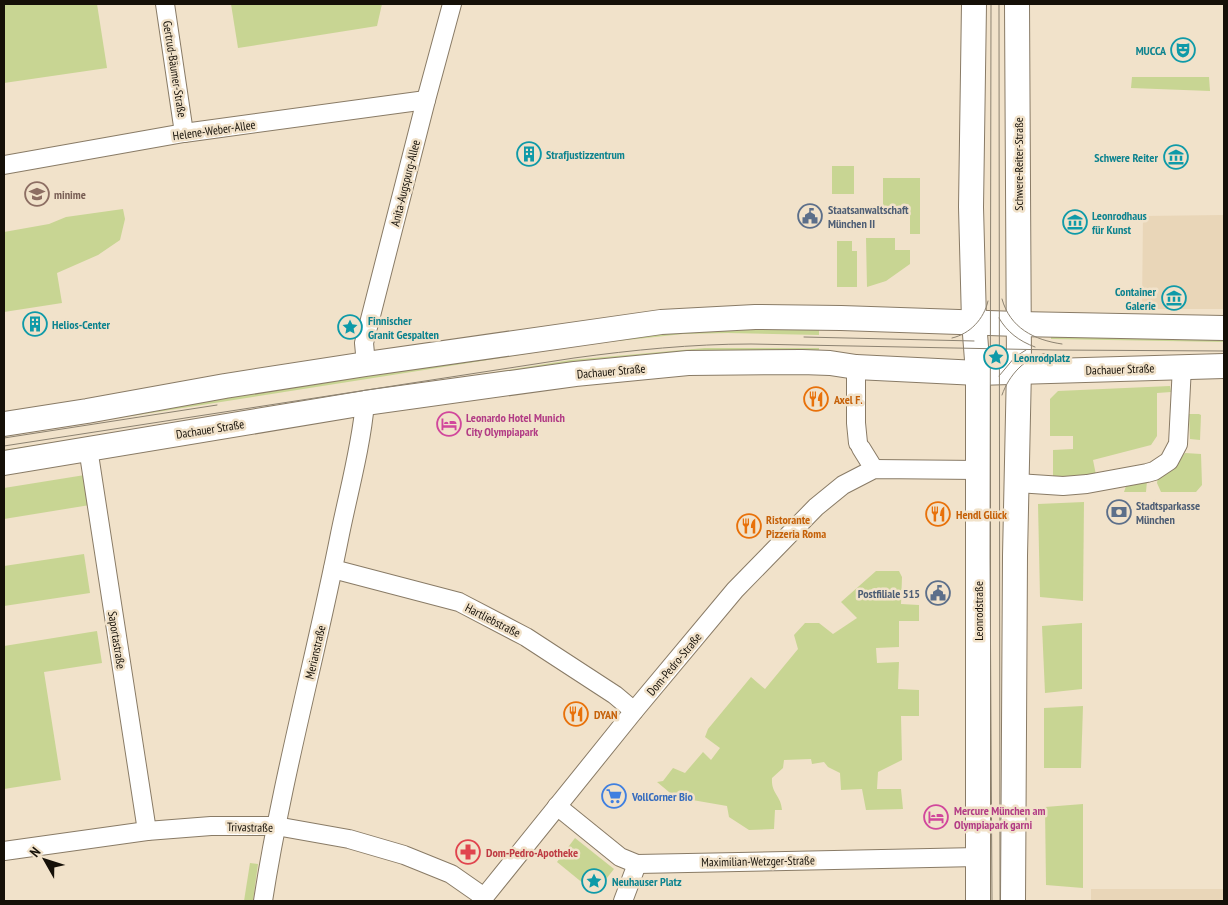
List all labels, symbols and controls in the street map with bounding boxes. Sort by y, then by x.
street label: Gertrud-Bäumer-Straße [160,20,190,118]
theatre icon: MUCCA [1170,37,1196,63]
place label: MUCCA [1136,43,1167,58]
street label: Helene-Weber-Allee [172,117,256,143]
street label: Schwere-Reiter-Straße [1011,117,1026,211]
street label: Anita-Augspurg-Allee [387,138,423,228]
building icon: Strafjustizzentrum [516,141,542,167]
museum icon: Schwere Reiter [1163,144,1189,170]
place label: Strafjustizzentrum [546,147,625,162]
place label: Schwere Reiter [1094,150,1158,165]
school or university icon: minime [24,181,50,207]
place label: minime [54,187,86,202]
place label: Staatsanwaltschaft München II [828,202,909,231]
public building icon: Staatsanwaltschaft München II [797,203,823,229]
place label: Leonrodhaus für Kunst [1092,208,1147,237]
museum icon: Leonrodhaus für Kunst [1062,209,1088,235]
place label: Container Galerie [1115,284,1156,313]
museum icon: Container Galerie [1161,285,1187,311]
building icon: Helios-Center [22,311,48,337]
place label: Finnischer Granit Gespalten [368,313,439,342]
place icon: Finnischer Granit Gespalten [337,314,363,340]
place label: Helios-Center [52,317,111,332]
place icon: Leonrodplatz [983,344,1009,370]
place label: Leonrodplatz [1014,350,1071,365]
street label: Dachauer Straße [1085,360,1155,378]
street label: Dachauer Straße [576,361,646,381]
restaurant icon: Axel F. [803,386,829,412]
place label: Axel F. [833,392,863,407]
place label: Leonardo Hotel Munich City Olympiapark [466,410,565,439]
hotel icon: Leonardo Hotel Munich City Olympiapark [436,411,462,437]
street label: Dachauer Straße [175,416,245,442]
place label: Stadtsparkasse München [1136,498,1200,527]
bank icon: Stadtsparkasse München [1106,499,1132,525]
restaurant icon: Hendl Glück [925,501,951,527]
place label: Hendl Glück [956,507,1007,522]
place label: Ristorante Pizzeria Roma [766,512,826,541]
restaurant icon: Ristorante Pizzeria Roma [736,513,762,539]
public building icon: Postfiliale 515 [925,580,951,606]
street label: Leonrodstraße [971,581,986,641]
place label: Postfiliale 515 [858,586,920,601]
street label: Hartliebstraße [463,600,523,640]
street label: Saportastraße [105,610,129,670]
street label: Merianstraße [302,624,328,680]
street label: Dom-Pedro-Straße [643,630,705,698]
restaurant icon: DYAN [563,701,589,727]
place label: DYAN [594,707,617,722]
supermarket icon: VollCorner Bio [601,783,627,809]
place label: VollCorner Bio [631,789,694,804]
place label: Mercure München am Olympiapark garni [954,803,1046,832]
hotel icon: Mercure München am Olympiapark garni [923,804,949,830]
street label: Trivastraße [227,819,273,835]
north arrow [20,835,70,885]
pharmacy icon: Dom-Pedro-Apotheke [455,839,481,865]
text: N [26,843,44,860]
place label: Dom-Pedro-Apotheke [486,845,578,860]
street label: Maximilian-Wetzger-Straße [701,853,815,869]
place icon: Neuhauser Platz [581,868,607,894]
place label: Neuhauser Platz [612,874,682,889]

